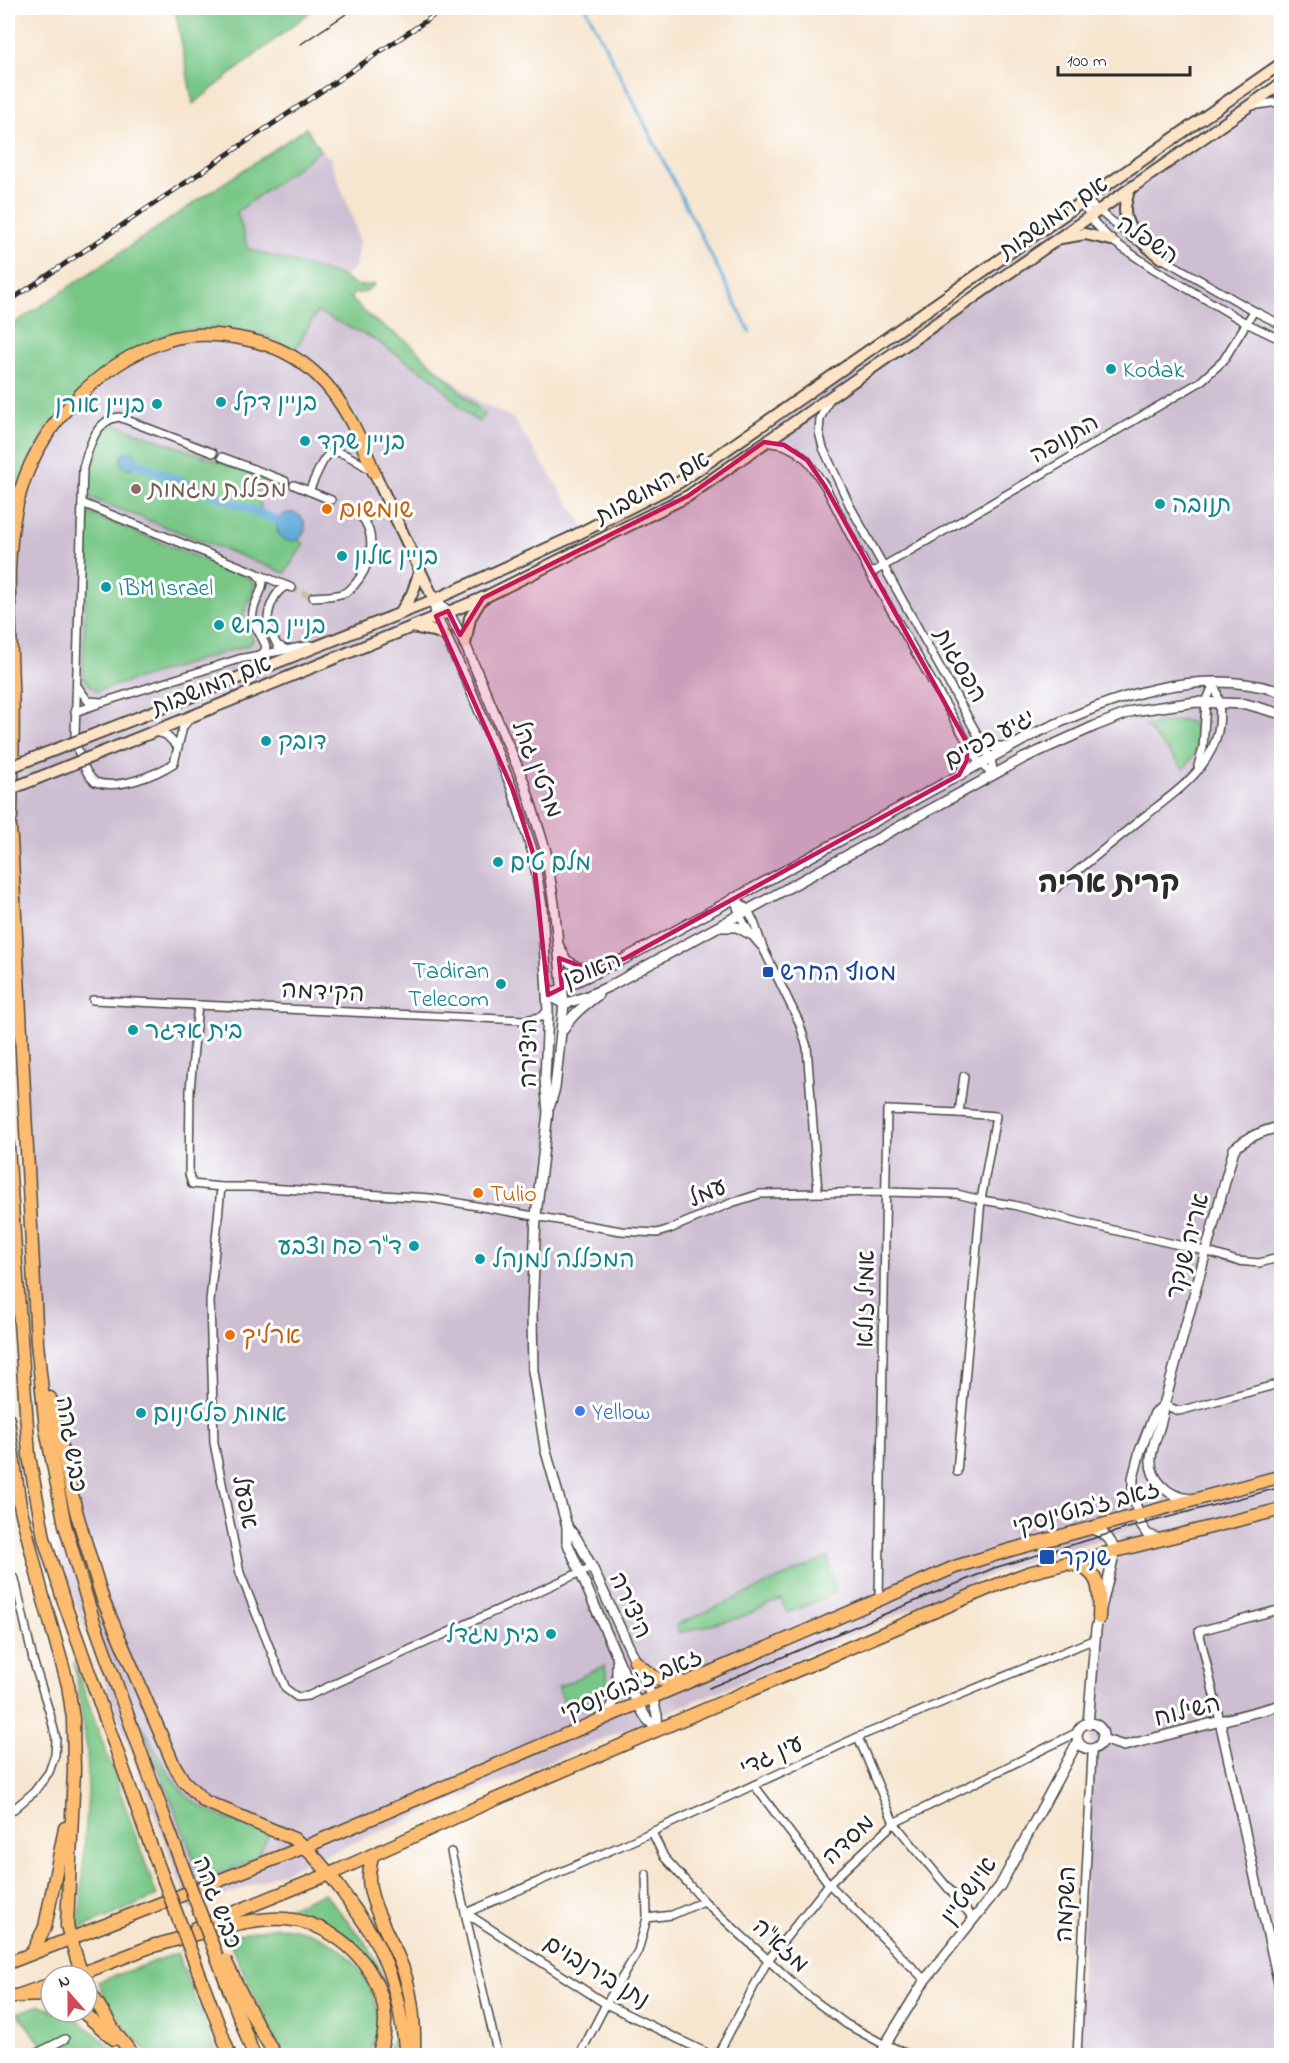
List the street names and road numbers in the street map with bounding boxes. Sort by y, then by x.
street label: אם המושבות [991,168,1116,271]
street label: השפלה [1109,208,1185,275]
street label: התנופה [1024,406,1106,474]
street label: אם המושבות [588,443,717,536]
street label: הפסגות [922,620,994,710]
street label: אם המושבות [145,647,277,728]
street label: יגיע כפיים [938,702,1042,779]
street label: מרטין גהל [501,716,570,824]
street label: האופן [559,944,627,999]
street label: הקידמה [280,974,365,1013]
street label: היצירה [512,1018,549,1088]
street label: עמל [683,1171,733,1218]
street label: אריה שנקר [1158,1190,1220,1304]
street label: אמיל זולא [849,1250,886,1348]
street label: כביש גהה [45,1394,94,1495]
street label: אפעל [221,1473,266,1532]
street label: זאב ז'בוטינסקי [1009,1473,1164,1546]
street label: היצירה [599,1567,659,1645]
street label: זאב ז'בוטינסקי [556,1641,708,1732]
street label: השילוח [1151,1687,1225,1738]
street label: עין גדי [734,1727,810,1787]
street label: מסדה [815,1807,884,1874]
street label: אינשטיין [933,1850,1007,1933]
street label: כביש גהה [182,1851,249,1954]
street label: השקמה [1048,1865,1087,1943]
street label: מזא"ה [743,1911,816,1982]
street label: נתן בירנבוים [536,1928,656,2019]

